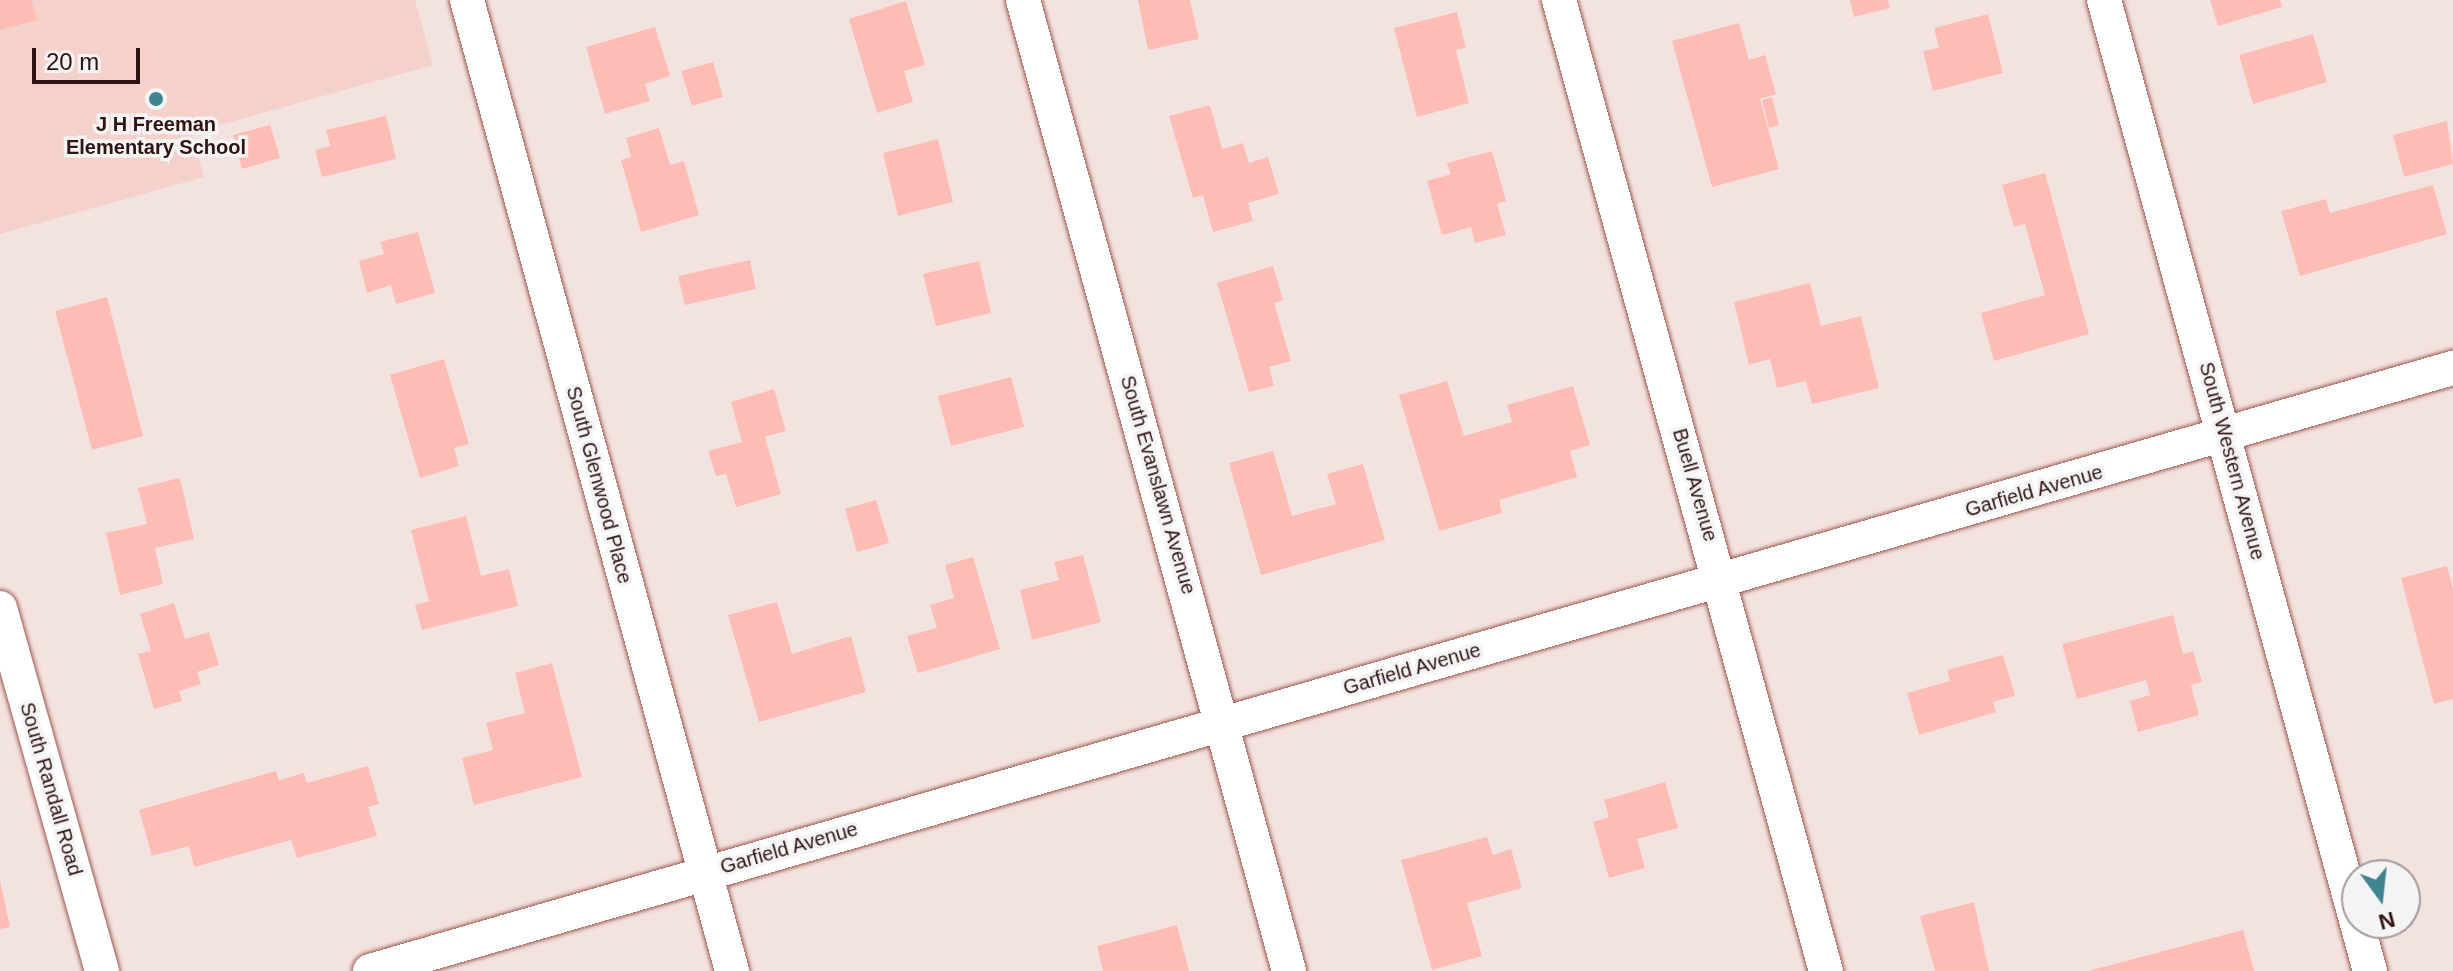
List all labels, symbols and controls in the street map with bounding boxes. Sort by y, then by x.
scale bar [36,32,144,82]
text: 20 m [46,48,99,75]
marker: J H Freeman Elementary School [147,90,165,108]
place label: J H Freeman Elementary School [66,112,246,159]
street label: South Western Avenue [2194,359,2270,563]
street label: South Evanslawn Avenue [1115,372,1201,598]
street label: South Glenwood Place [561,384,637,586]
street label: Buell Avenue [1667,425,1723,545]
street label: Garfield Avenue [1962,460,2106,522]
street label: Garfield Avenue [1340,638,1484,700]
street label: South Randall Road [15,700,87,878]
street label: Garfield Avenue [717,817,861,879]
north arrow [2341,859,2421,939]
text: N [2376,907,2398,935]

